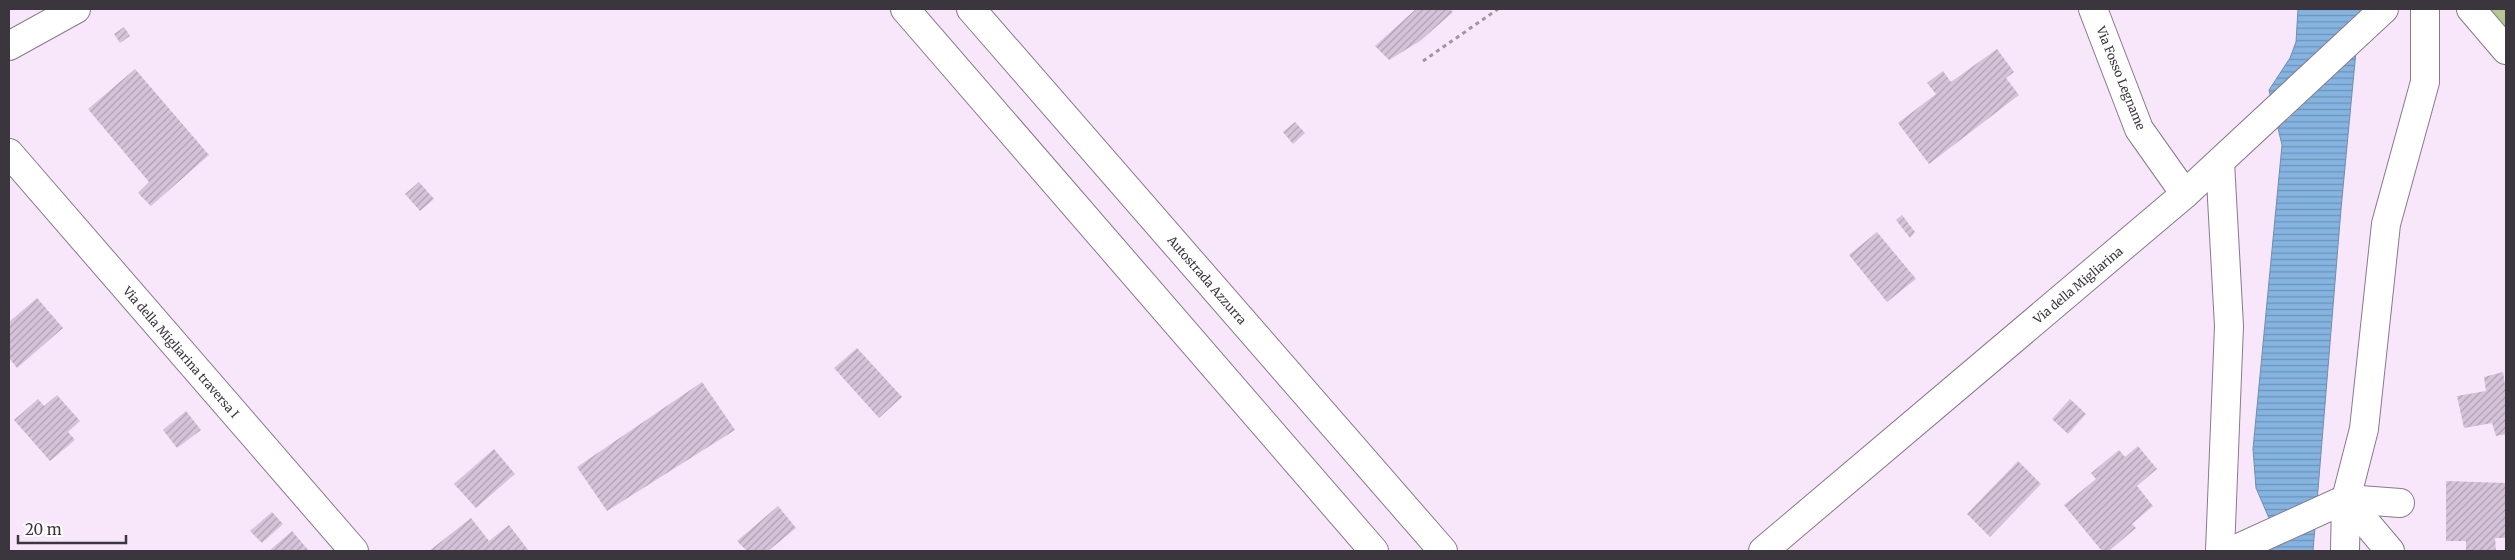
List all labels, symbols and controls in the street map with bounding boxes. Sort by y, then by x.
street label: Via Fosso Legname [2093,23,2149,132]
street label: Autostrada Azzurra [1164,232,1250,328]
street label: Via della Migliarina [2030,243,2126,327]
street label: Via della Migliarina traversa I [119,283,242,421]
scale bar [18,512,125,544]
text: 20 m [25,520,62,539]

